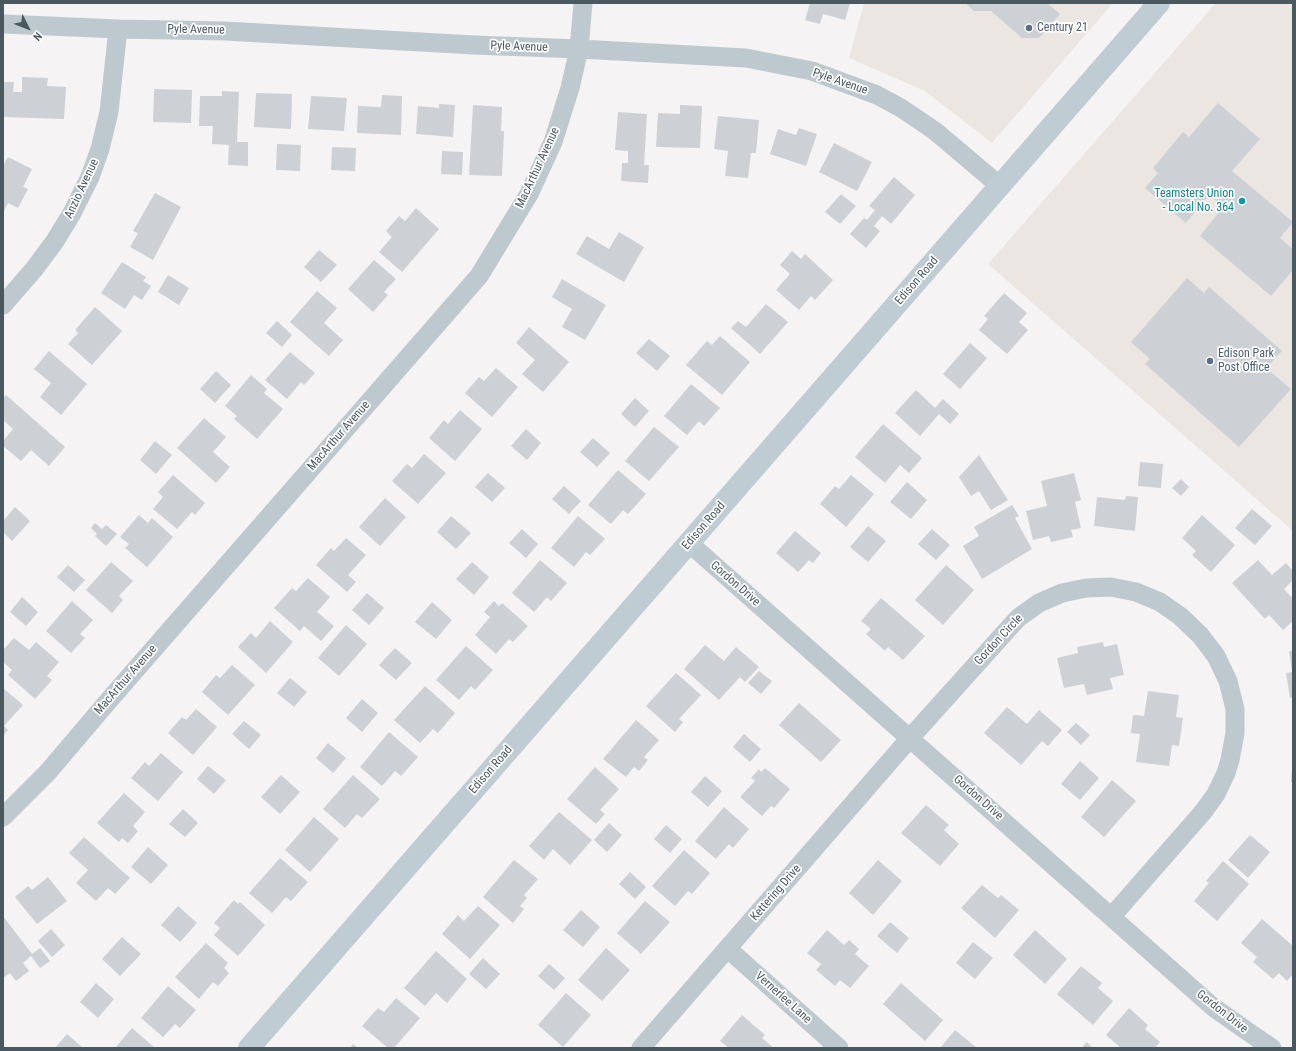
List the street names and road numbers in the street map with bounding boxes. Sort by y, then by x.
street label: Pyle Avenue [167,22,225,38]
street label: Pyle Avenue [490,39,548,55]
street label: Pyle Avenue [811,66,869,98]
street label: MacArthur Avenue [513,125,563,211]
street label: Anzio Avenue [62,157,102,221]
street label: Edison Road [892,254,942,308]
street label: MacArthur Avenue [305,398,373,474]
street label: Edison Road [679,499,729,553]
street label: Gordon Drive [707,559,763,609]
street label: Gordon Circle [972,612,1026,668]
street label: MacArthur Avenue [92,642,160,718]
street label: Edison Road [466,743,516,797]
street label: Gordon Drive [950,773,1006,823]
street label: Kettering Drive [748,862,804,924]
street label: Vernerlee Lane [752,969,814,1027]
street label: Gordon Drive [1193,988,1251,1036]

